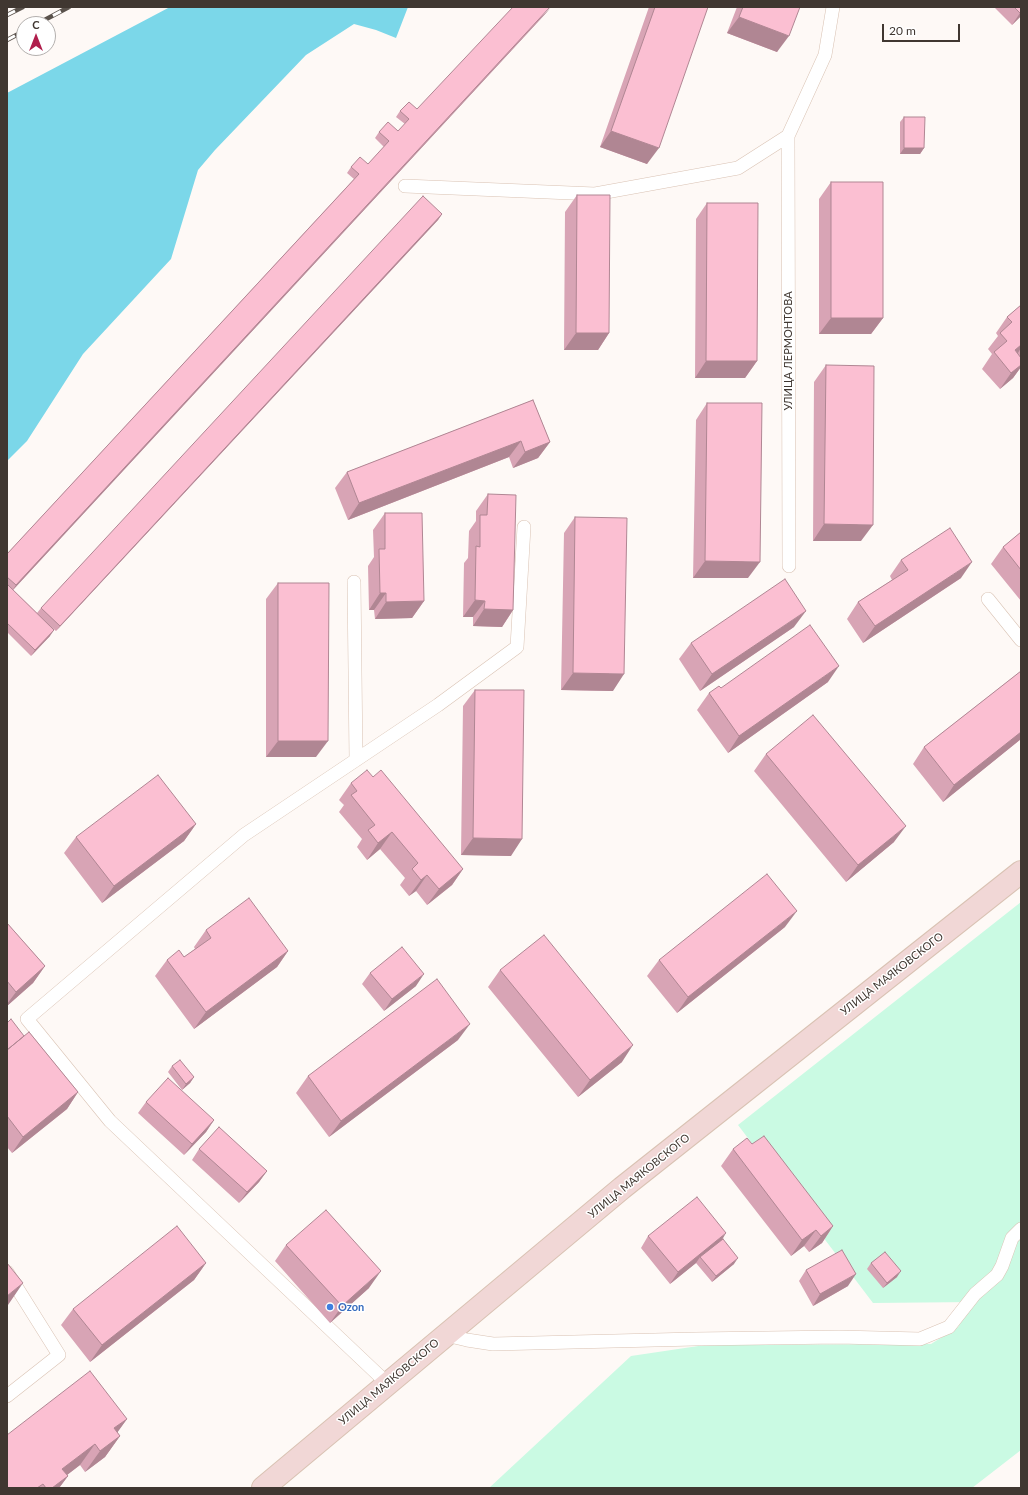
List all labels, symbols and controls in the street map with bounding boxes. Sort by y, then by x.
north arrow [16,16,56,56]
scale bar [884,16,962,42]
text: С [32,18,40,31]
text: 20 m [889,23,916,38]
street label: УЛИЦА ЛЕРМОНТОВА [781,291,795,411]
street label: УЛИЦА МАЯКОВСКОГО [838,930,946,1018]
street label: УЛИЦА МАЯКОВСКОГО [586,1131,692,1221]
place label: Ozon [338,1300,364,1314]
marker: Ozon [325,1302,335,1312]
street label: УЛИЦА МАЯКОВСКОГО [336,1336,442,1428]

